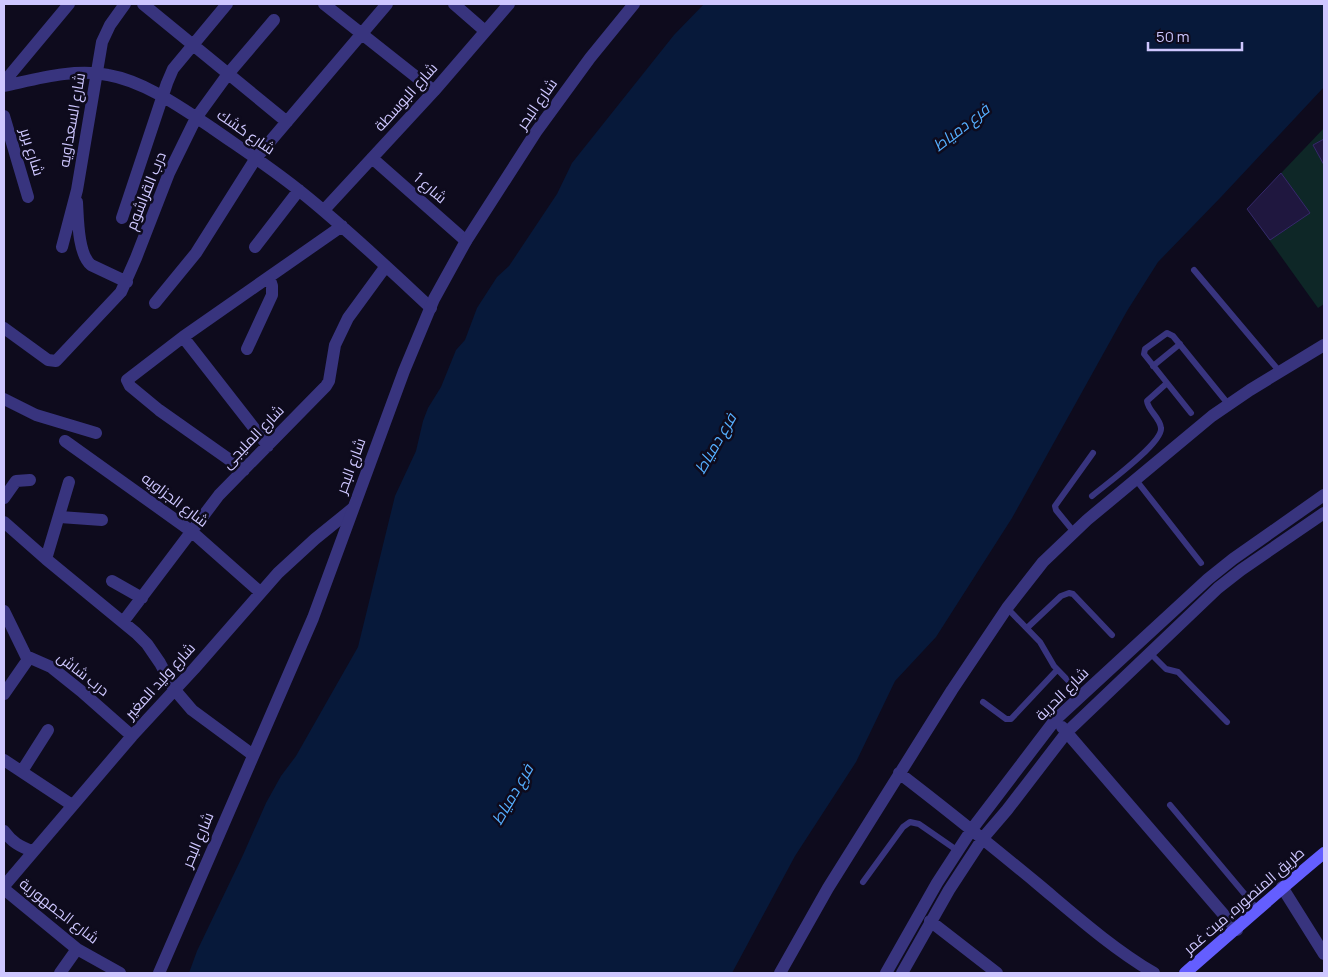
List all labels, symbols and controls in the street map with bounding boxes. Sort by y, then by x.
scale bar [1148,20,1242,52]
text: 50 m [1156,26,1190,47]
street label: شارع البوسطة [369,58,443,136]
street label: شارع السعداويه [53,71,91,169]
street label: شارع البحر [511,74,563,135]
water label: فرع دمياط [928,97,995,157]
street label: شارع كشك [212,104,280,160]
street label: شارع بربر [14,124,50,179]
street label: درب القراشوم [120,148,171,233]
street label: شارع 1 [408,167,452,209]
street label: شارع المليجى [217,400,289,474]
water label: فرع دمياط [689,408,743,478]
street label: شارع البحر [330,435,371,498]
street label: شارع الجزاويه [137,468,213,532]
street label: شارع وليد المغير [119,638,200,725]
street label: درب شاش [53,647,114,701]
street label: شارع الحرية [1030,662,1094,726]
water label: فرع دمياط [486,759,540,829]
street label: شارع البحر [176,809,219,872]
street label: طريق المنصوره, ميت غمر [1178,842,1309,960]
street label: شارع الجمهورية [14,873,104,949]

